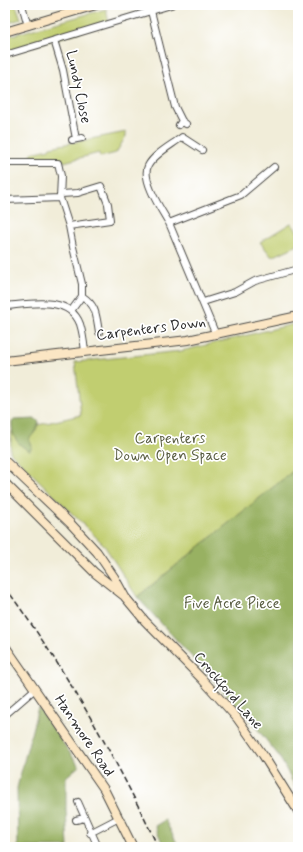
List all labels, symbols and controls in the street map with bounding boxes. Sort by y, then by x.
street label: Lundy Close [61,49,96,126]
street label: Carpenters Down [95,312,207,346]
park label: Carpenters Down Open Space [113,429,227,466]
park label: Five Acre Piece [184,594,280,614]
street label: Crockford Lane [187,648,267,736]
street label: Hanmore Road [49,691,119,781]

